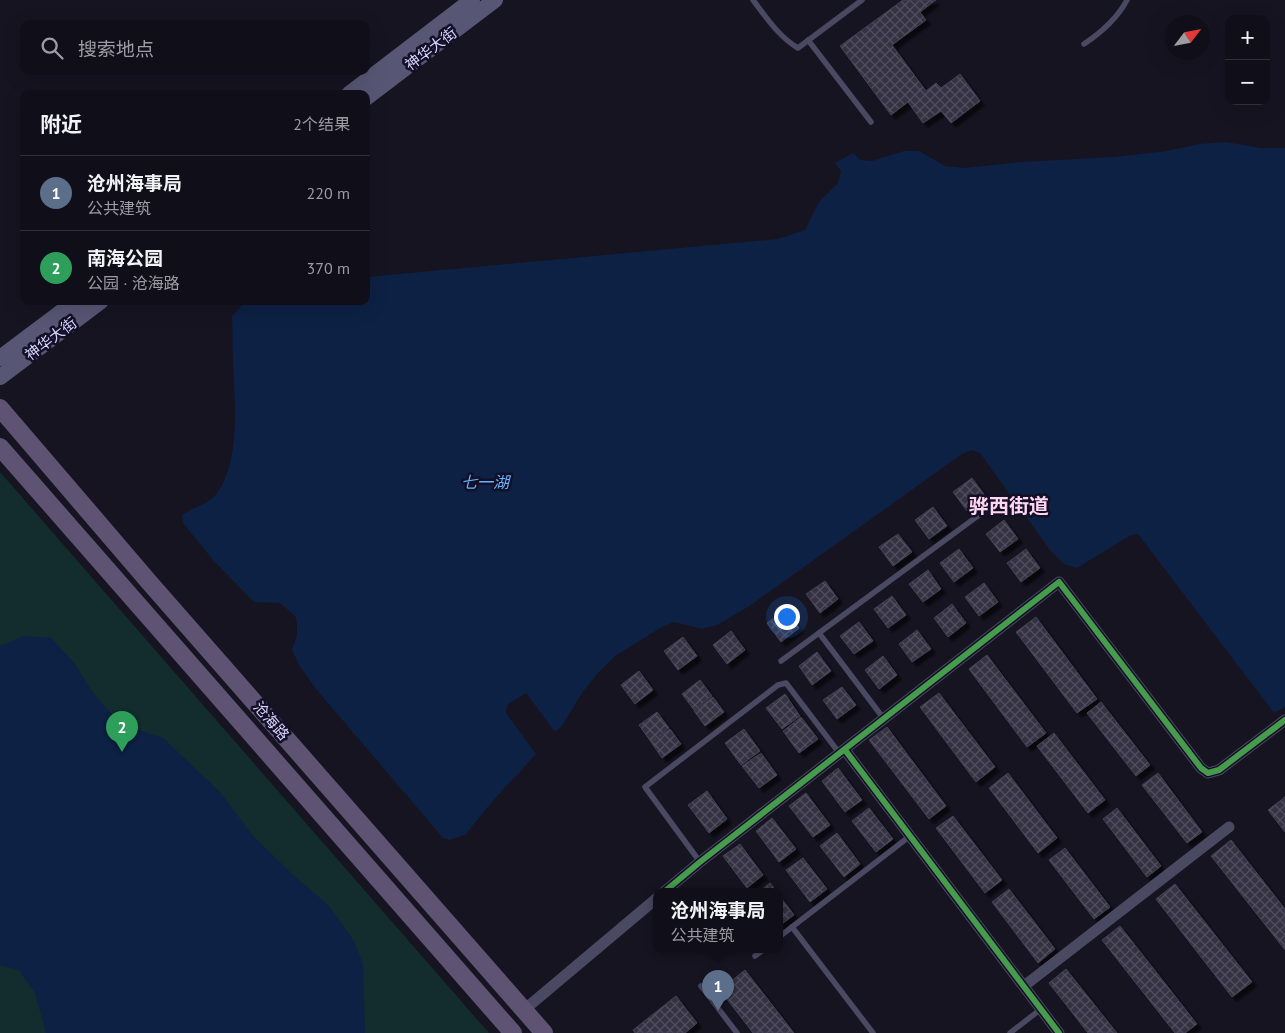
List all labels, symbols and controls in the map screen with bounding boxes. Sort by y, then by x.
north arrow [1165,15,1210,60]
map controls [1225,15,1270,105]
button: + [1225,15,1270,60]
search box [20,20,370,75]
street label: 神华大街 [401,23,460,74]
icon: search [38,34,66,62]
text: 搜索地点 [78,37,154,61]
button: − [1225,60,1270,105]
text: 附近 [40,111,82,138]
text: 2个结果 [293,114,350,134]
text: 沧州海事局 [87,171,182,195]
text: 1 [51,183,61,203]
text: 220 m [307,183,350,203]
text: 公共建筑 [87,198,151,218]
text: 南海公园 [87,246,163,270]
text: 2 [51,258,61,278]
text: 370 m [307,258,350,278]
text: 公园 · 沧海路 [87,273,180,293]
street label: 神华大街 [21,313,80,364]
water label: 七一湖 [461,472,512,492]
district label: 骅西街道 [969,493,1049,519]
your location [774,604,800,630]
street label: 沧海路 [249,697,293,744]
pin: 2 [106,711,138,752]
popup [653,888,783,953]
text: 沧州海事局 [670,898,766,922]
text: 公共建筑 [670,925,735,945]
pin: 1 [702,970,734,1011]

